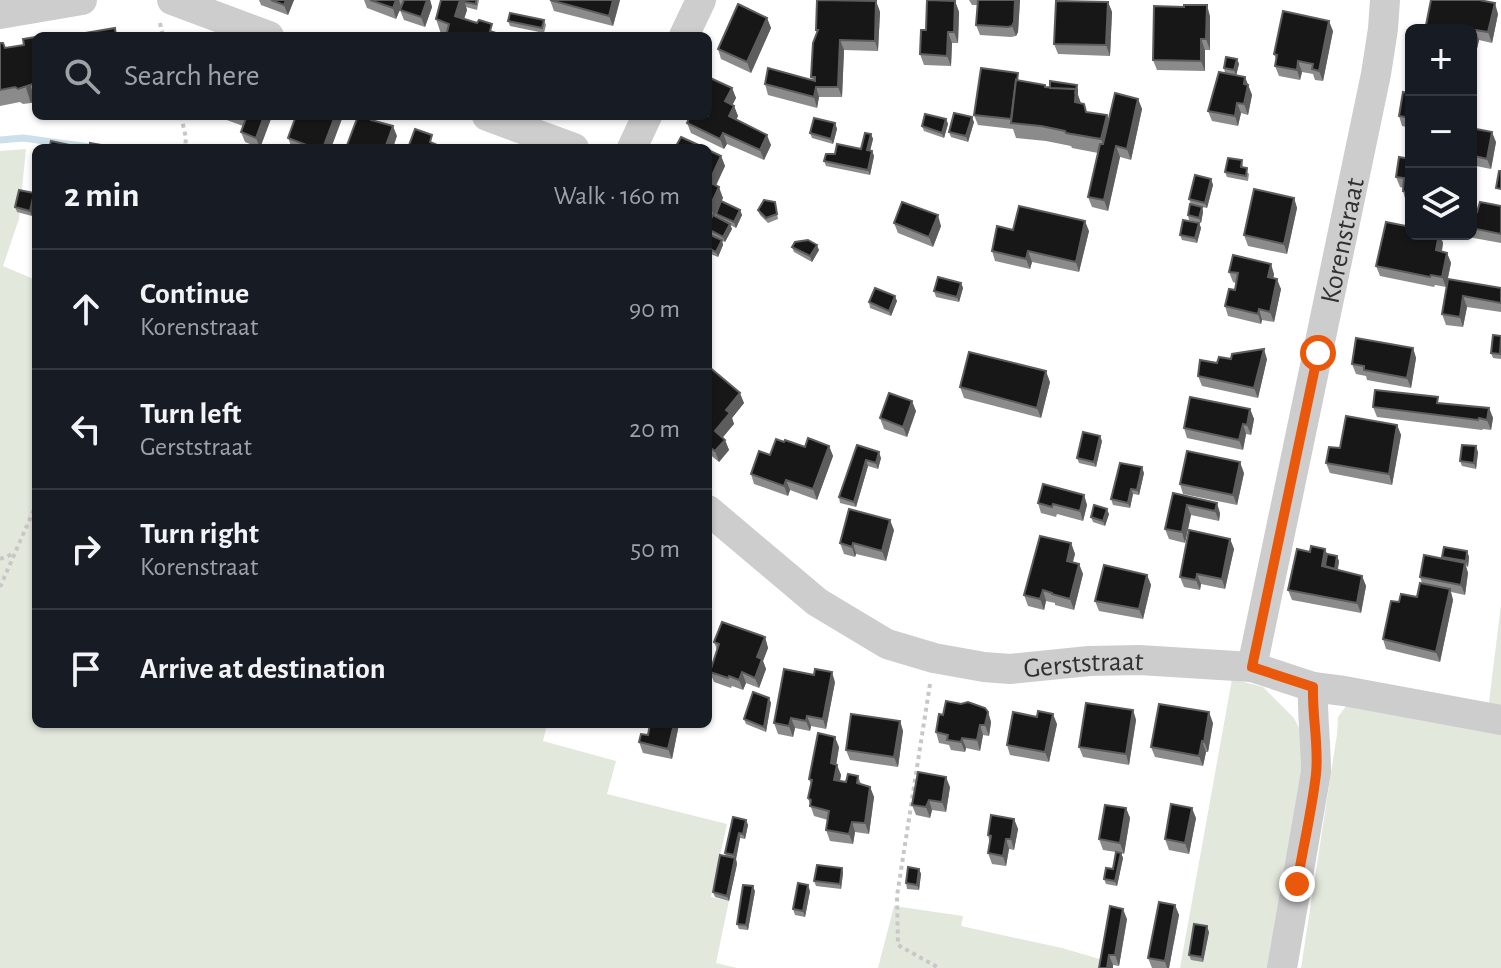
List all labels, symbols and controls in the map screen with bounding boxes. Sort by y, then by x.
map controls [1405,24,1477,240]
button: + [1405,24,1477,96]
search box [32,32,712,120]
icon: search [60,54,104,98]
text: Search here [124,61,260,91]
button: − [1405,96,1477,168]
button: layers [1405,168,1477,240]
street label: Korenstraat [1316,175,1370,306]
text: 2 min [64,179,139,213]
text: Walk · 160 m [553,183,680,209]
text: Continue [140,279,249,309]
icon: ahead [64,287,108,331]
text: 90 m [629,296,680,322]
text: Korenstraat [140,314,258,340]
route start [1300,335,1336,371]
text: Turn left [140,399,241,429]
icon: left [64,407,108,451]
text: 20 m [629,416,680,442]
text: Gerststraat [140,434,252,460]
text: Turn right [140,519,259,549]
icon: right [64,527,108,571]
text: 50 m [630,536,680,562]
text: Korenstraat [140,554,258,580]
icon: arrive [64,647,108,691]
street label: Gerststraat [1022,648,1144,684]
text: Arrive at destination [140,654,386,684]
route end [1279,866,1315,902]

